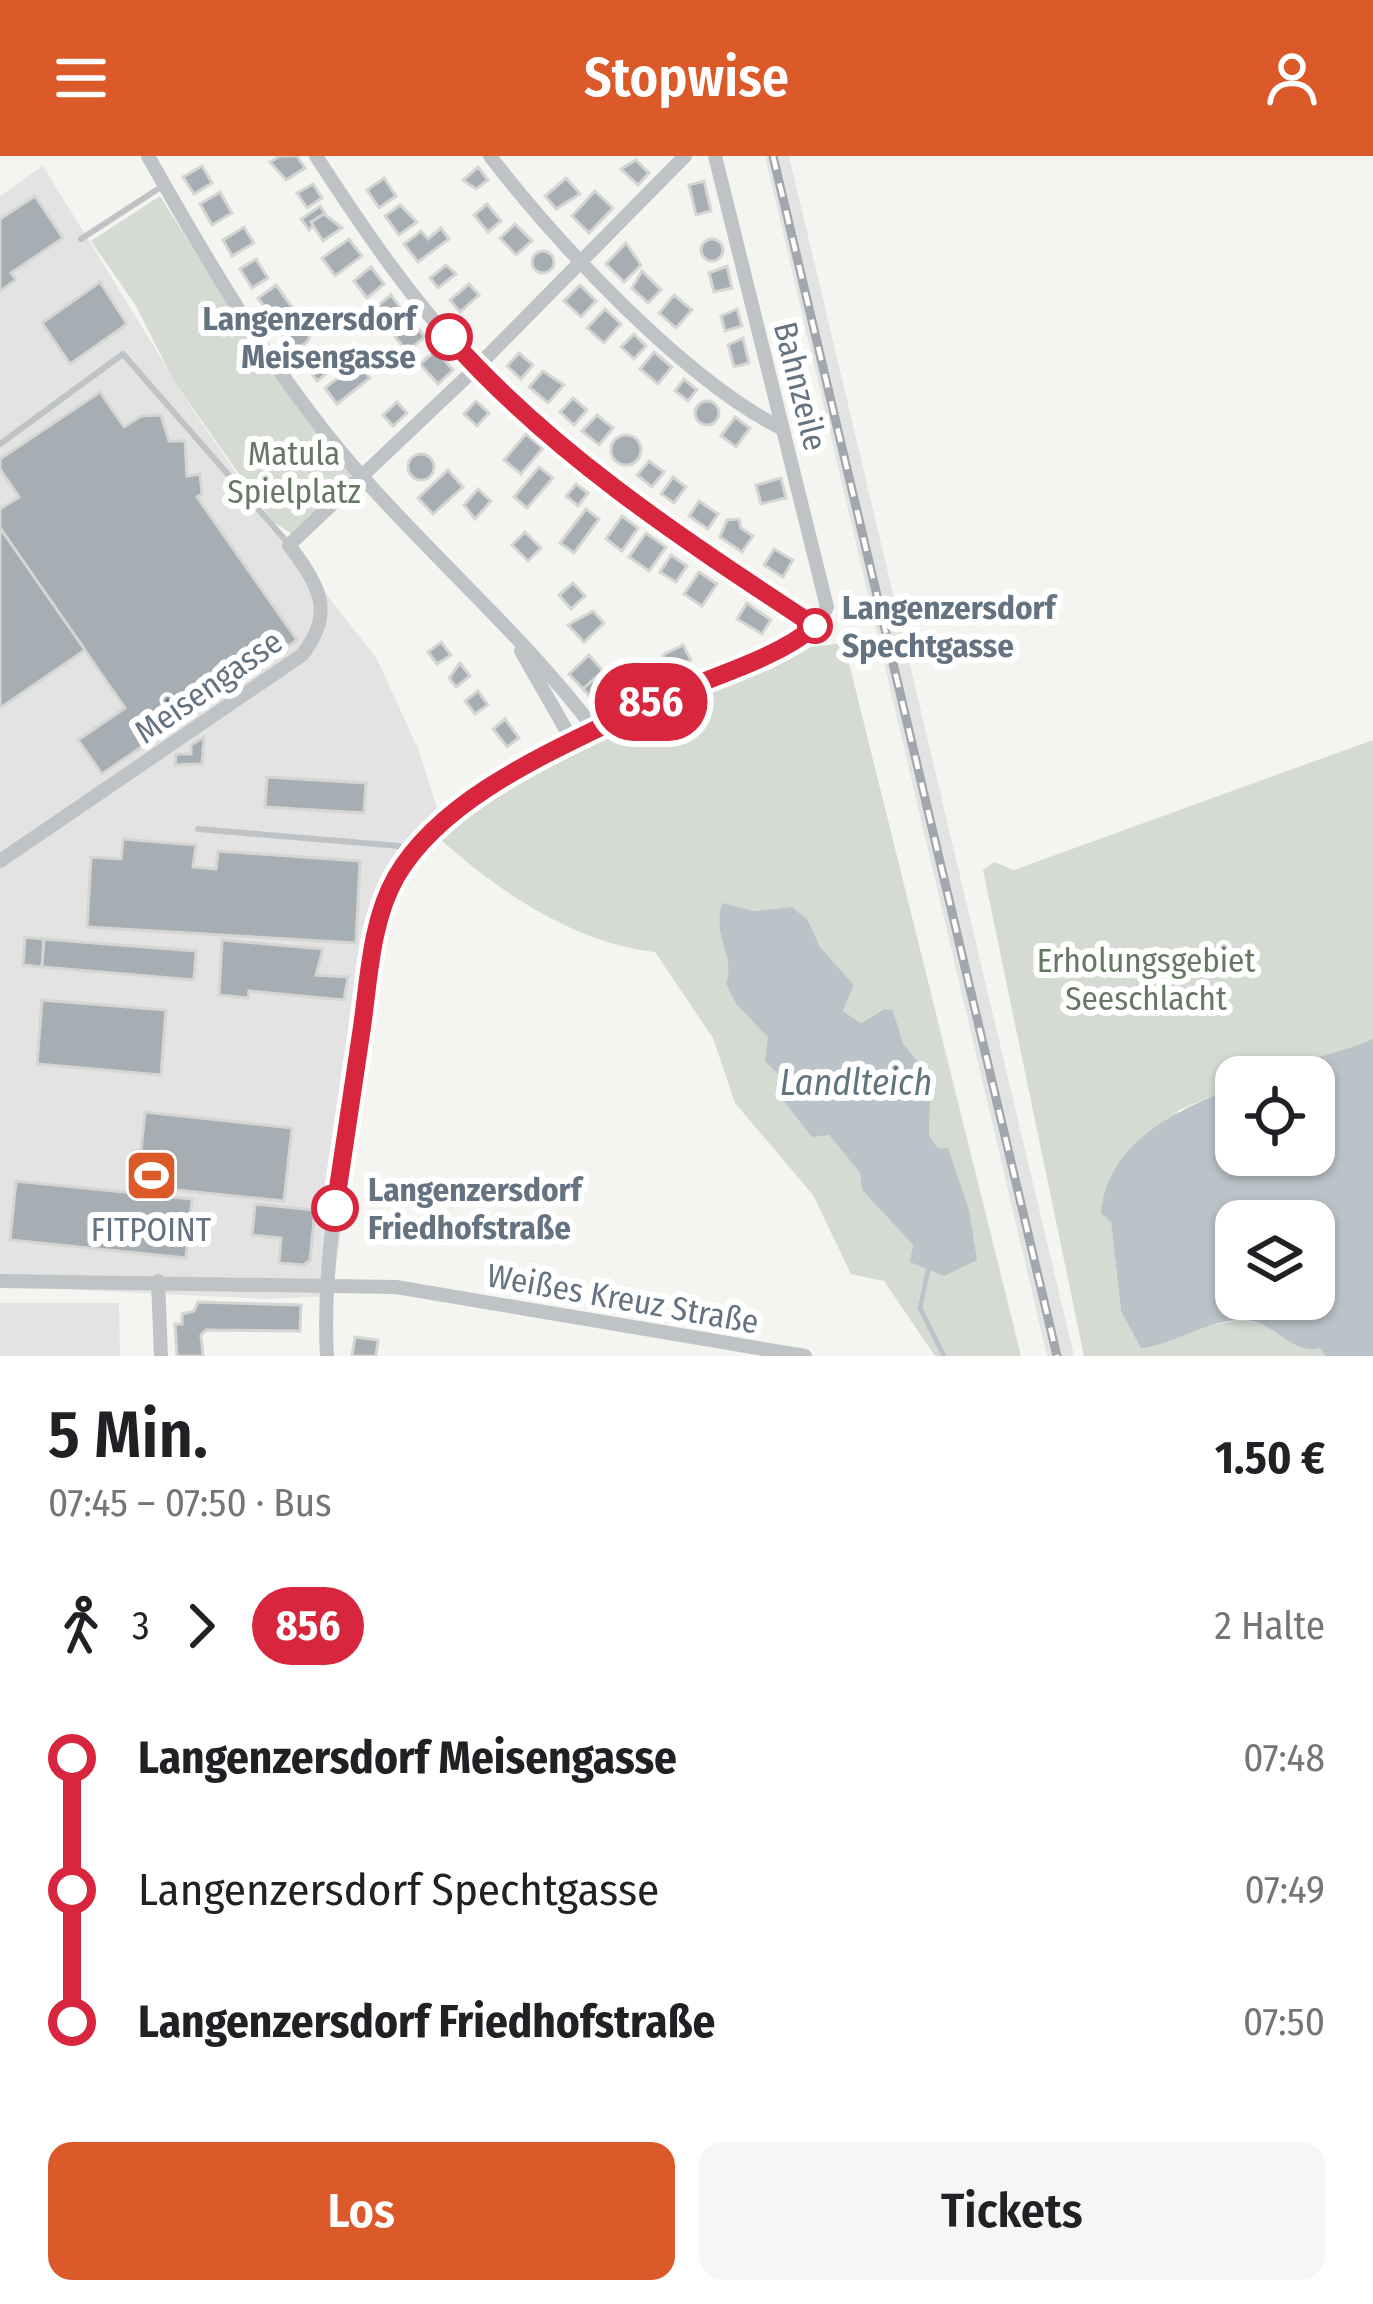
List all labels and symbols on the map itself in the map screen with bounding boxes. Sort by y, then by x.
place label: Langenzersdorf Meisengasse [202,299,419,377]
marker: Langenzersdorf Meisengasse [427,315,471,359]
street label: Bahnzeile [765,318,835,455]
park label: Matula Spielplatz [227,434,361,512]
place label: Langenzersdorf Spechtgasse [842,588,1059,666]
marker: Langenzersdorf Spechtgasse [799,610,831,642]
street label: Meisengasse [127,621,290,752]
line badge: 856 [582,663,720,741]
park label: Erholungsgebiet Seeschlacht [1037,941,1255,1019]
water label: Landlteich [780,1061,932,1105]
sports icon: FITPOINT [123,1147,179,1203]
place label: Langenzersdorf Friedhofstraße [368,1170,585,1248]
marker: Langenzersdorf Friedhofstraße [313,1186,357,1230]
place label: FITPOINT [91,1210,212,1250]
street label: Weißes Kreuz Straße [484,1255,762,1343]

